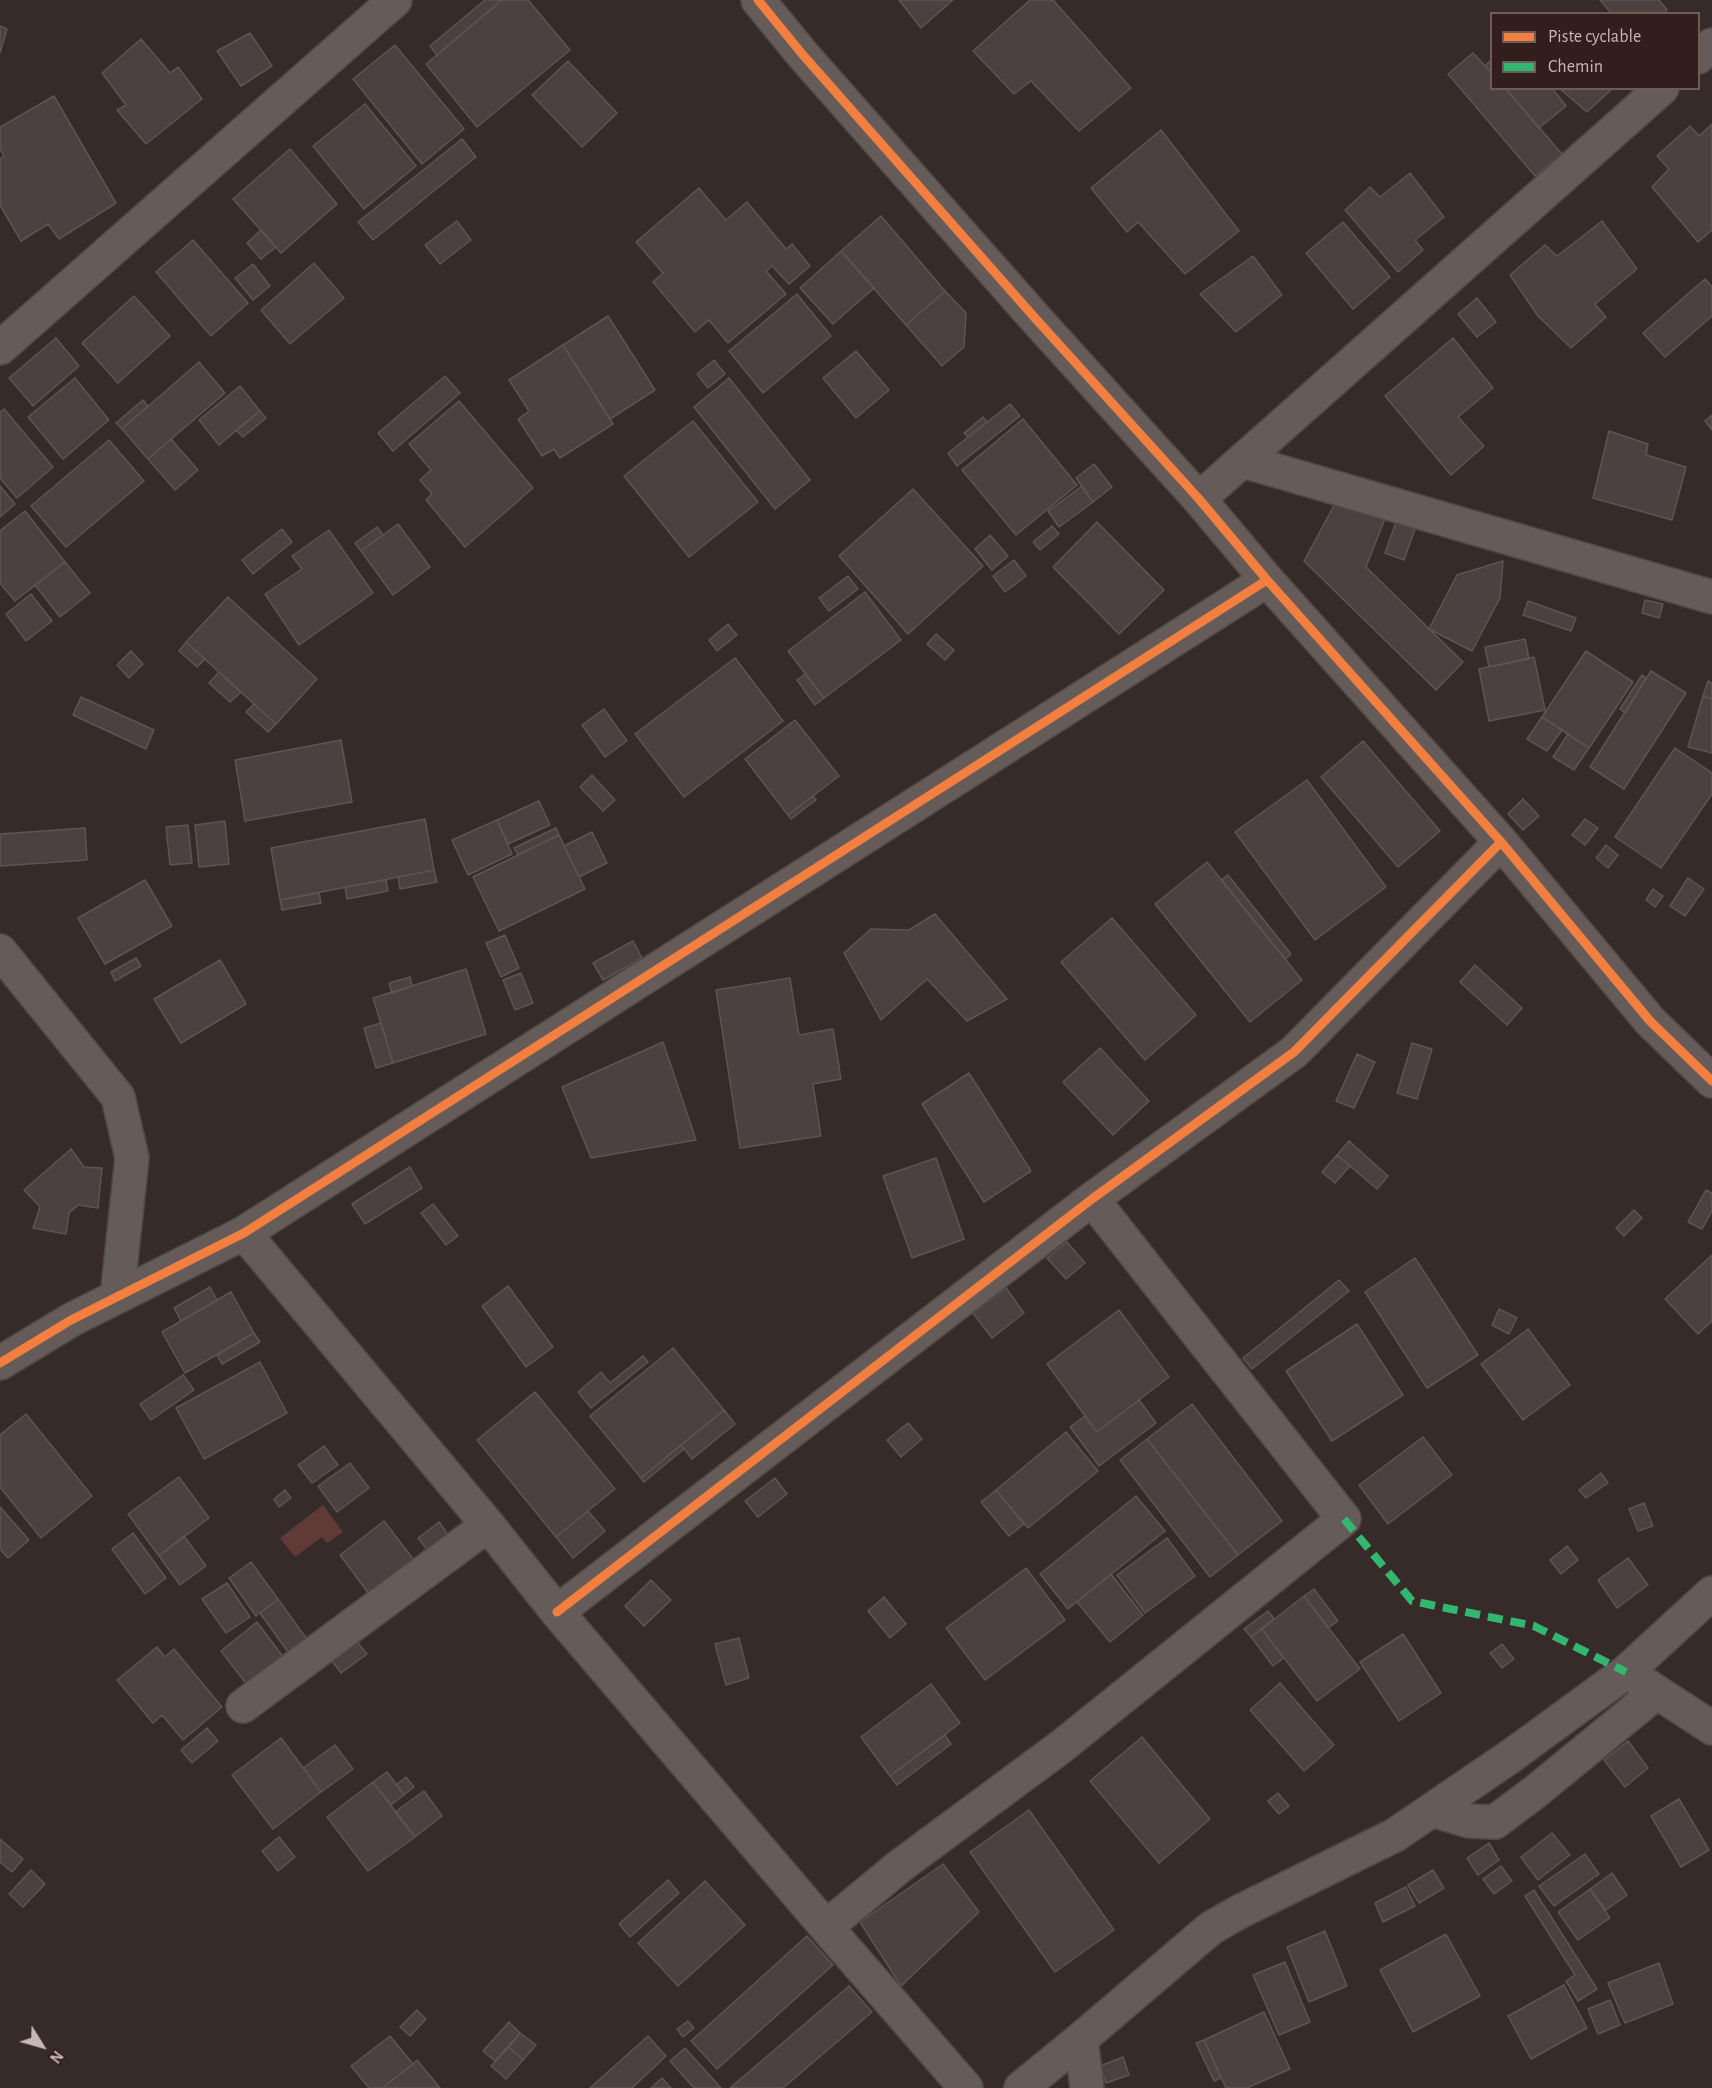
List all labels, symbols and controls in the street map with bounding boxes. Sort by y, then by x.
legend [1490,12,1700,90]
text: Piste cyclable [1548,28,1641,46]
text: Chemin [1548,58,1603,76]
north arrow [12,2016,72,2076]
text: N [47,2048,66,2066]

